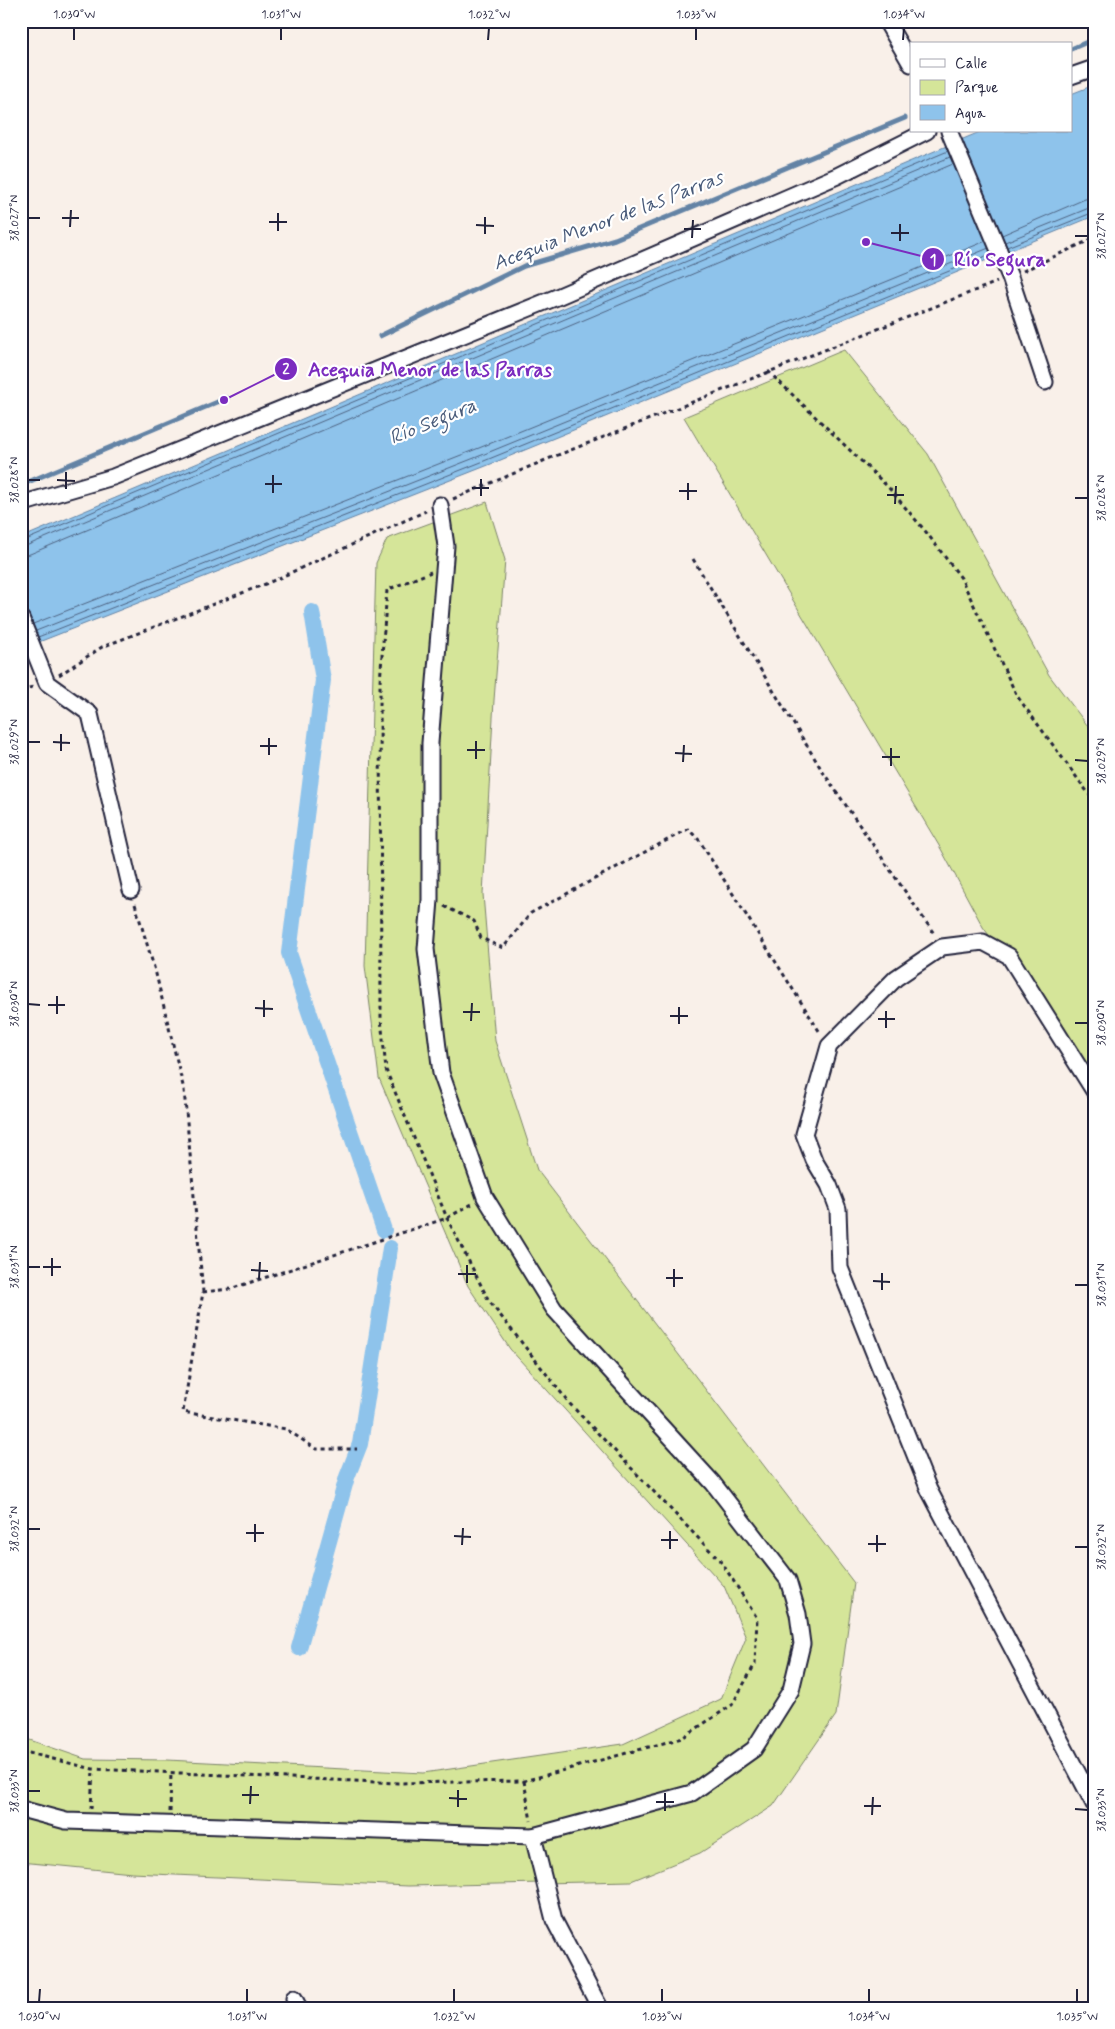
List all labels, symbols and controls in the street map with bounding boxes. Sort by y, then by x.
text: 1.030°W [53,7,95,23]
text: 1.031°W [261,7,301,23]
text: 1.032°W [468,7,510,23]
text: 1.033°W [676,7,716,23]
text: 1.034°W [883,7,925,23]
legend [910,42,1072,132]
text: Calle [955,54,987,74]
text: Parque [955,78,998,98]
text: Agua [955,104,987,124]
water label: Acequia Menor de las Parras [489,164,729,277]
text: 38.027°N [7,195,23,241]
text: 38.027°N [1094,213,1110,259]
callout: Río Segura [920,242,1055,277]
text: Río Segura [954,247,1046,276]
text: 1 [930,251,936,271]
callout: Acequia Menor de las Parras [273,352,563,387]
text: Acequia Menor de las Parras [308,357,552,384]
text: 2 [282,360,290,380]
water label: Río Segura [385,392,481,454]
text: 38.028°N [7,457,23,503]
text: 38.028°N [1094,475,1110,521]
text: 38.029°N [7,719,23,765]
text: 38.029°N [1094,738,1110,784]
text: 38.030°N [7,981,23,1027]
text: 38.030°N [1094,1000,1110,1046]
text: 38.031°N [7,1245,23,1289]
text: 38.031°N [1094,1263,1110,1307]
text: 38.032°N [7,1506,23,1552]
text: 38.032°N [1094,1524,1110,1570]
text: 38.033°N [7,1769,23,1813]
text: 38.033°N [1094,1788,1110,1832]
text: 1.030°W [18,2009,60,2025]
text: 1.031°W [227,2009,267,2025]
text: 1.032°W [433,2009,475,2025]
text: 1.033°W [642,2009,682,2025]
text: 1.034°W [848,2009,890,2025]
text: 1.035°W [1056,2009,1098,2025]

